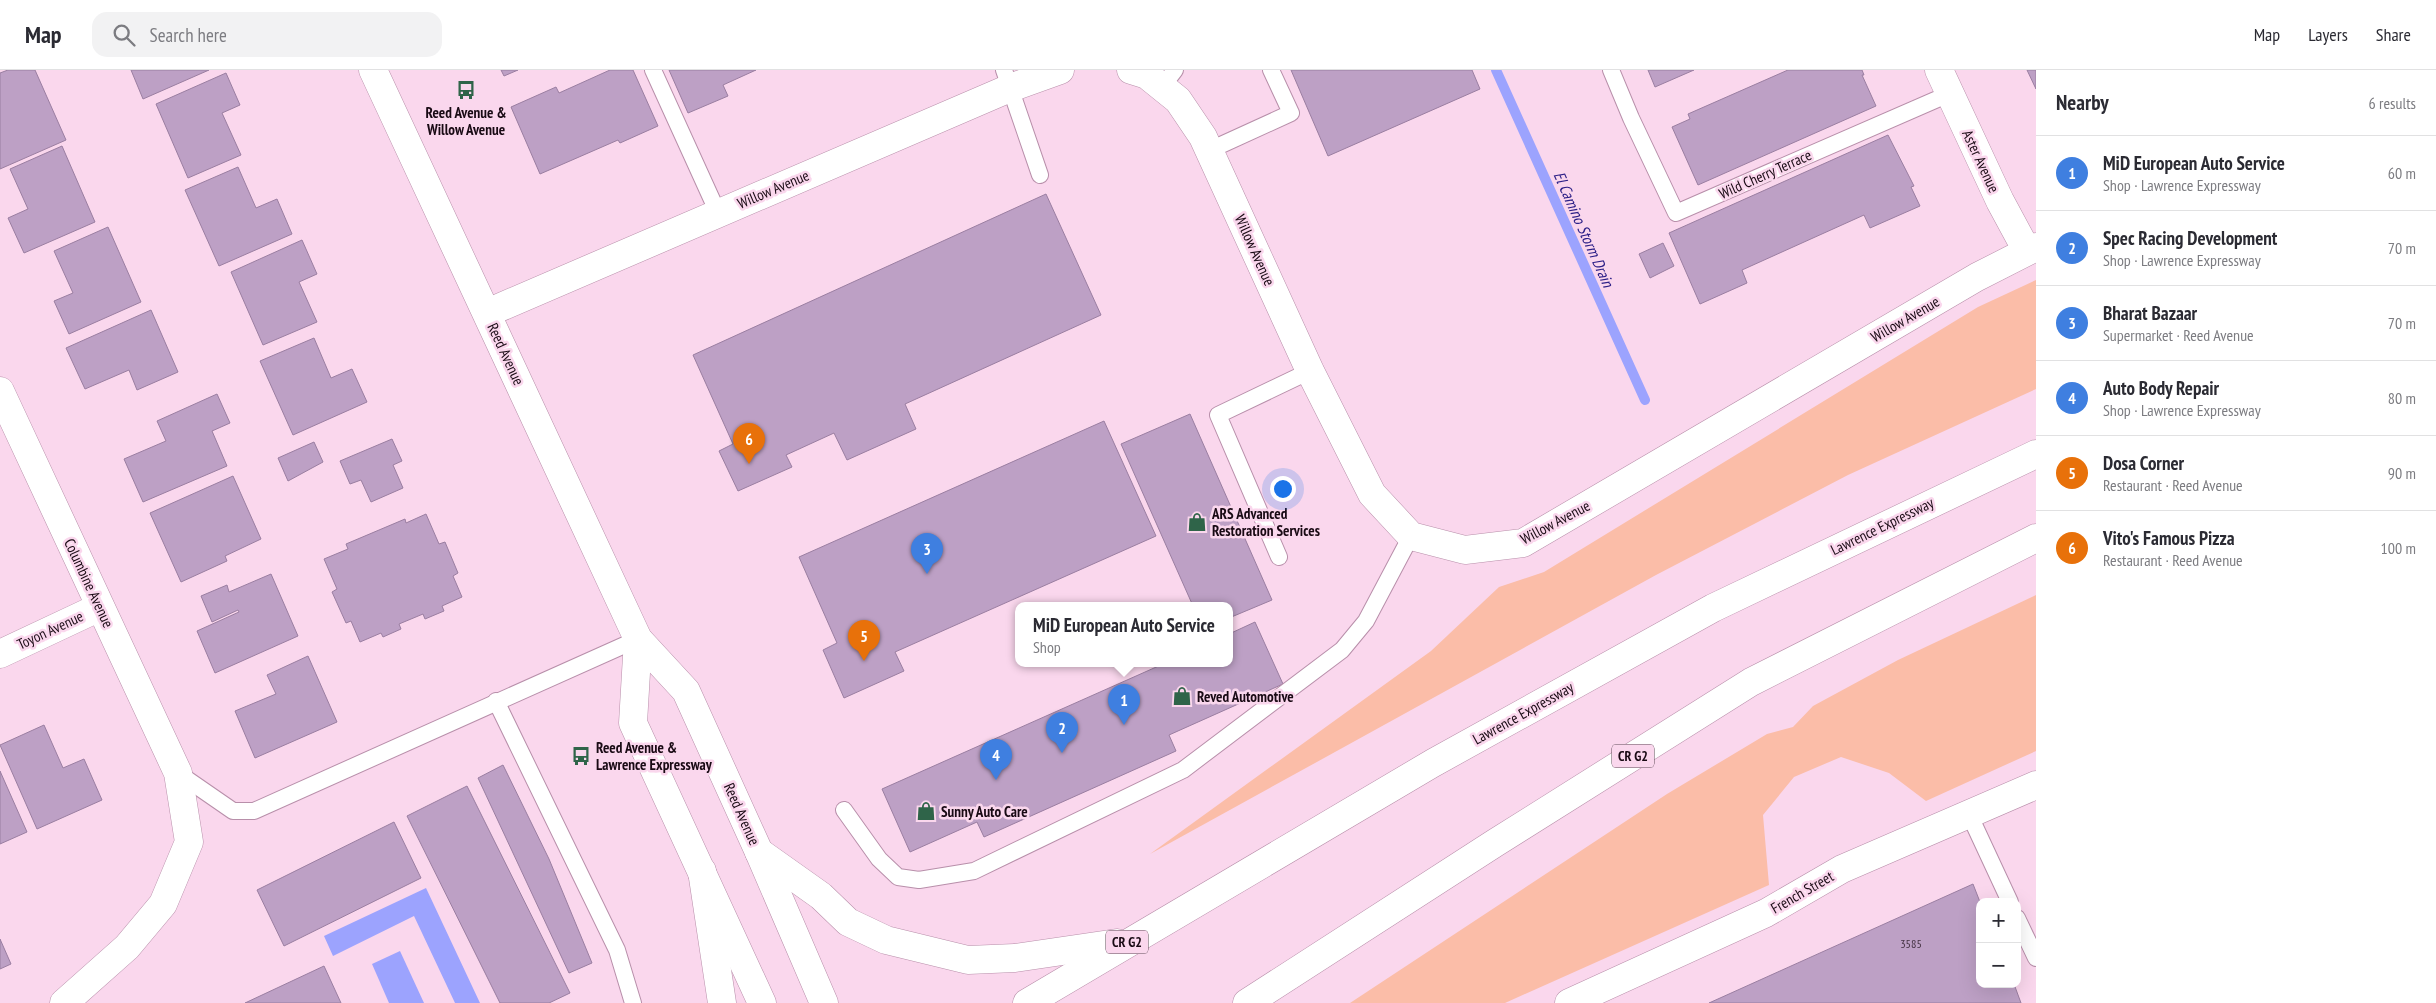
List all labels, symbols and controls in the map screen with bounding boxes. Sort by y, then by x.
search box [92,12,442,57]
text: Map [25,19,62,50]
icon: search [110,21,138,49]
text: Search here [150,23,227,47]
text: Map [2254,23,2280,46]
text: Layers [2308,23,2348,46]
text: Share [2376,23,2411,46]
bus stop icon: Reed Avenue & Willow Avenue [455,79,477,101]
text: Nearby [2056,89,2109,116]
text: 6 results [2369,93,2416,113]
place label: Reed Avenue & Willow Avenue [425,103,507,139]
street label: Aster Avenue [1958,127,2004,195]
street label: Wild Cherry Terrace [1716,145,1814,203]
text: MiD European Auto Service [2103,151,2285,175]
text: 1 [2068,163,2076,183]
text: 60 m [2388,163,2416,183]
street label: Willow Avenue [734,165,812,213]
water label: El Camino Storm Drain [1550,168,1619,291]
text: Shop · Lawrence Expressway [2103,175,2261,195]
street label: Willow Avenue [1231,211,1279,289]
text: Spec Racing Development [2103,226,2277,250]
text: 2 [2068,238,2076,258]
text: 70 m [2388,238,2416,258]
text: Shop · Lawrence Expressway [2103,250,2261,270]
street label: Willow Avenue [1867,292,1943,346]
text: Bharat Bazaar [2103,301,2197,325]
text: 3 [2068,313,2076,333]
text: 70 m [2388,313,2416,333]
street label: Reed Avenue [483,320,529,388]
text: Supermarket · Reed Avenue [2103,325,2254,345]
text: Auto Body Repair [2103,376,2219,400]
text: 4 [2068,388,2076,408]
text: 80 m [2388,388,2416,408]
text: Shop · Lawrence Expressway [2103,400,2261,420]
pin: 6 [733,423,765,464]
text: Dosa Corner [2103,451,2184,475]
text: 5 [2068,463,2076,483]
text: 90 m [2388,463,2416,483]
text: Restaurant · Reed Avenue [2103,475,2243,495]
your location [1270,476,1296,502]
street label: Lawrence Expressway [1827,493,1937,559]
street label: Willow Avenue [1517,496,1593,548]
place label: ARS Advanced Restoration Services [1211,504,1320,540]
shop icon: ARS Advanced Restoration Services [1186,511,1208,533]
text: Vito's Famous Pizza [2103,526,2235,550]
pin: 3 [911,533,943,574]
street label: Columbine Avenue [60,535,118,631]
text: 6 [2068,538,2076,558]
text: 100 m [2381,538,2416,558]
text: Restaurant · Reed Avenue [2103,550,2243,570]
popup [1015,602,1233,667]
street label: Toyon Avenue [14,606,86,654]
text: MiD European Auto Service [1033,613,1215,637]
pin: 5 [848,620,880,661]
text: Shop [1033,637,1061,657]
street label: Lawrence Expressway [1469,677,1577,749]
pin: 1 [1108,684,1140,725]
shop icon: Reved Automotive [1171,685,1193,707]
place label: Reved Automotive [1197,687,1294,706]
pin: 2 [1046,712,1078,753]
place label: Reed Avenue & Lawrence Expressway [596,738,713,774]
pin: 4 [980,739,1012,780]
road number: CR G2 [1612,744,1654,768]
bus stop icon: Reed Avenue & Lawrence Expressway [570,745,592,767]
street label: Reed Avenue [720,780,764,848]
shop icon: Sunny Auto Care [915,800,937,822]
place label: Sunny Auto Care [941,802,1028,821]
street label: French Street [1767,866,1837,918]
map controls [1976,898,2021,988]
button: + [1976,898,2021,943]
road number: CR G2 [1106,930,1148,954]
house number: 3585 [1900,936,1922,951]
button: − [1976,943,2021,988]

